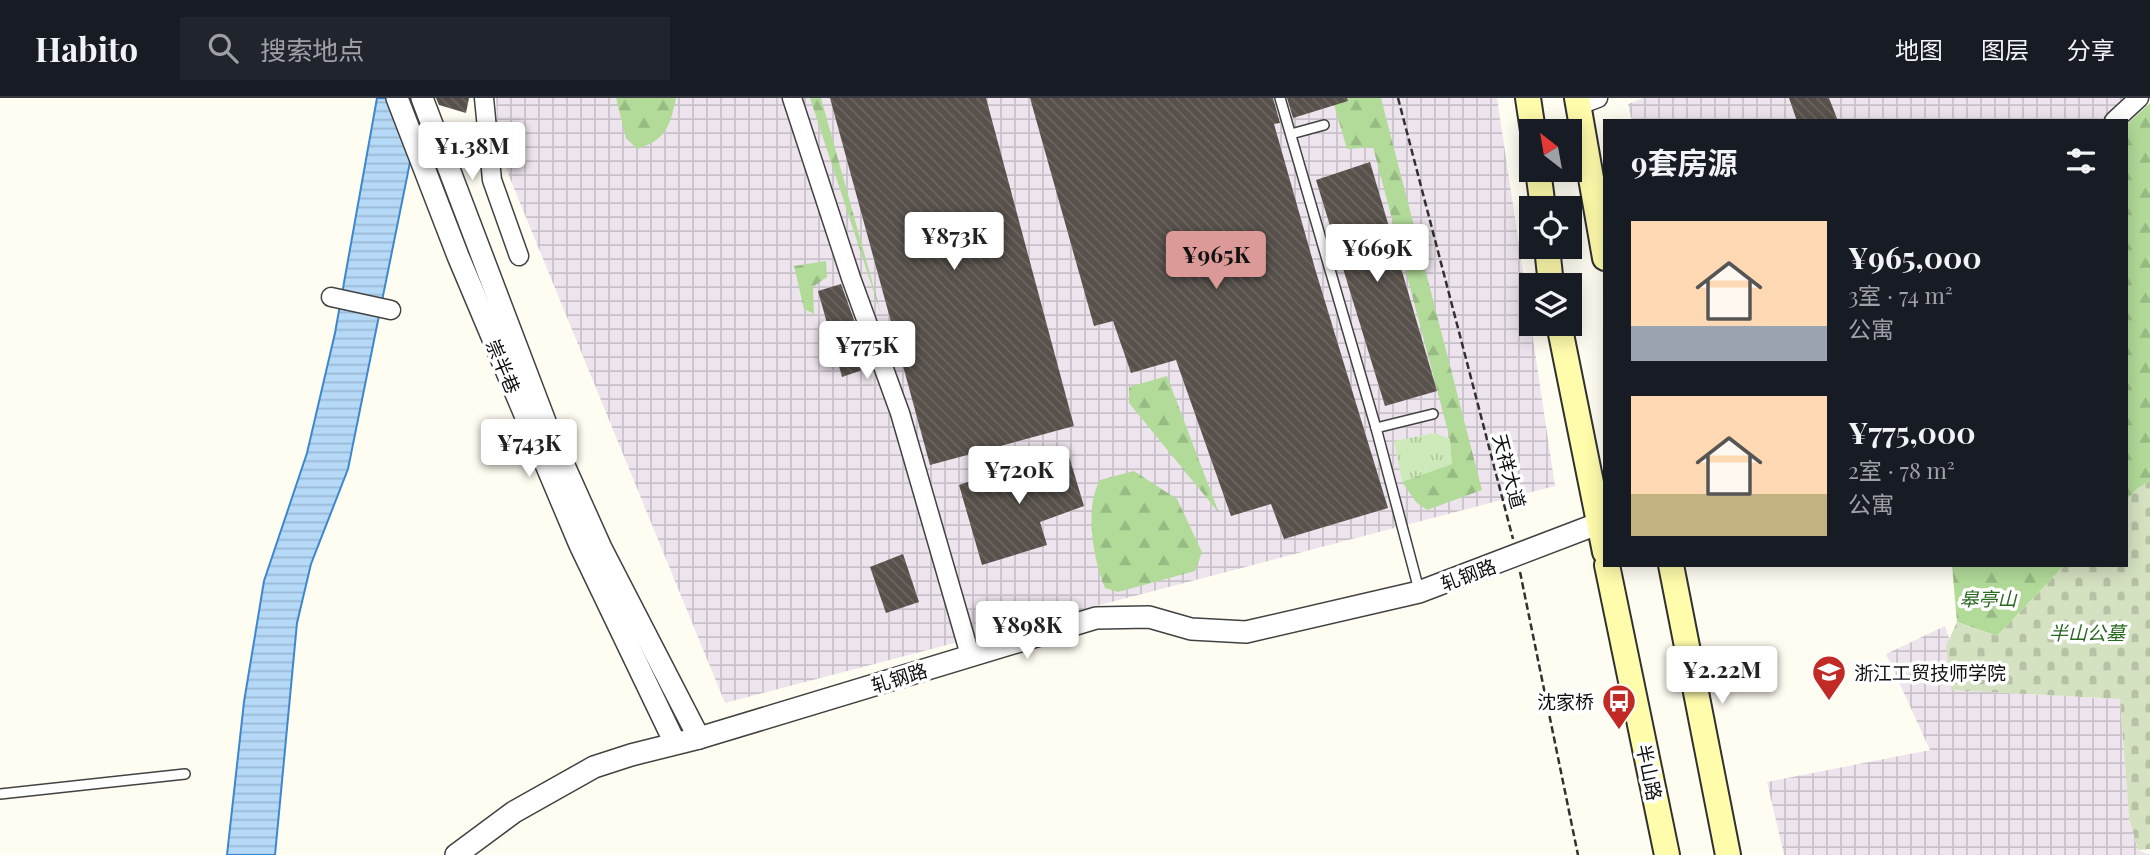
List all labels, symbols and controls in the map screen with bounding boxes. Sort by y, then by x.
search box [180,17,670,80]
text: Habito [35,26,138,70]
icon: search [204,29,242,67]
text: 搜索地点 [260,32,364,67]
text: 地图 [1895,33,1943,65]
text: 图层 [1981,33,2029,65]
text: 分享 [2067,33,2115,65]
north arrow [1519,119,1582,182]
map controls [1519,119,1582,336]
pin: ¥1.38M [415,122,529,182]
text: ¥1.38M [434,129,510,160]
text: 9套房源 [1631,142,1738,182]
icon: filters [2062,142,2100,180]
button: locate [1519,196,1582,259]
pin: ¥873K [905,212,1003,272]
text: ¥873K [921,219,987,250]
pin: ¥669K [1328,225,1426,284]
text: ¥669K [1342,231,1412,262]
pin: ¥965K [1167,232,1265,291]
text: ¥965,000 [1848,237,1982,277]
text: ¥965K [1182,238,1250,269]
icon: home [1687,249,1771,333]
button: layers [1519,273,1582,336]
text: 3室 · 74 m² [1848,279,1953,310]
text: 公寓 [1848,313,1894,344]
pin: ¥775K [818,322,916,381]
text: ¥775K [835,328,899,359]
street label: 崇半巷 [481,335,527,397]
text: ¥775,000 [1848,412,1976,452]
pin: ¥743K [480,420,578,479]
icon: home [1687,424,1771,508]
text: ¥743K [497,426,561,457]
street label: 天祥大道 [1488,431,1532,511]
pin: ¥720K [970,446,1068,506]
text: ¥720K [984,453,1054,484]
text: 2室 · 78 m² [1848,454,1955,485]
text: 公寓 [1848,488,1894,519]
street label: 轧钢路 [1437,552,1499,596]
park label: 皋亭山 [1959,585,2017,611]
pin: ¥898K [978,602,1076,661]
text: ¥898K [992,608,1062,639]
park label: 半山公墓 [2049,619,2128,645]
pin: ¥2.22M [1665,646,1779,706]
text: ¥2.22M [1682,653,1762,684]
school or university icon: 浙江工贸技师学院 [1810,653,1848,702]
street label: 轧钢路 [868,656,930,698]
place label: 浙江工贸技师学院 [1854,659,2006,685]
bus stop icon: 沈家桥 [1600,682,1638,731]
place label: 沈家桥 [1537,688,1594,714]
street label: 半山路 [1631,741,1669,803]

